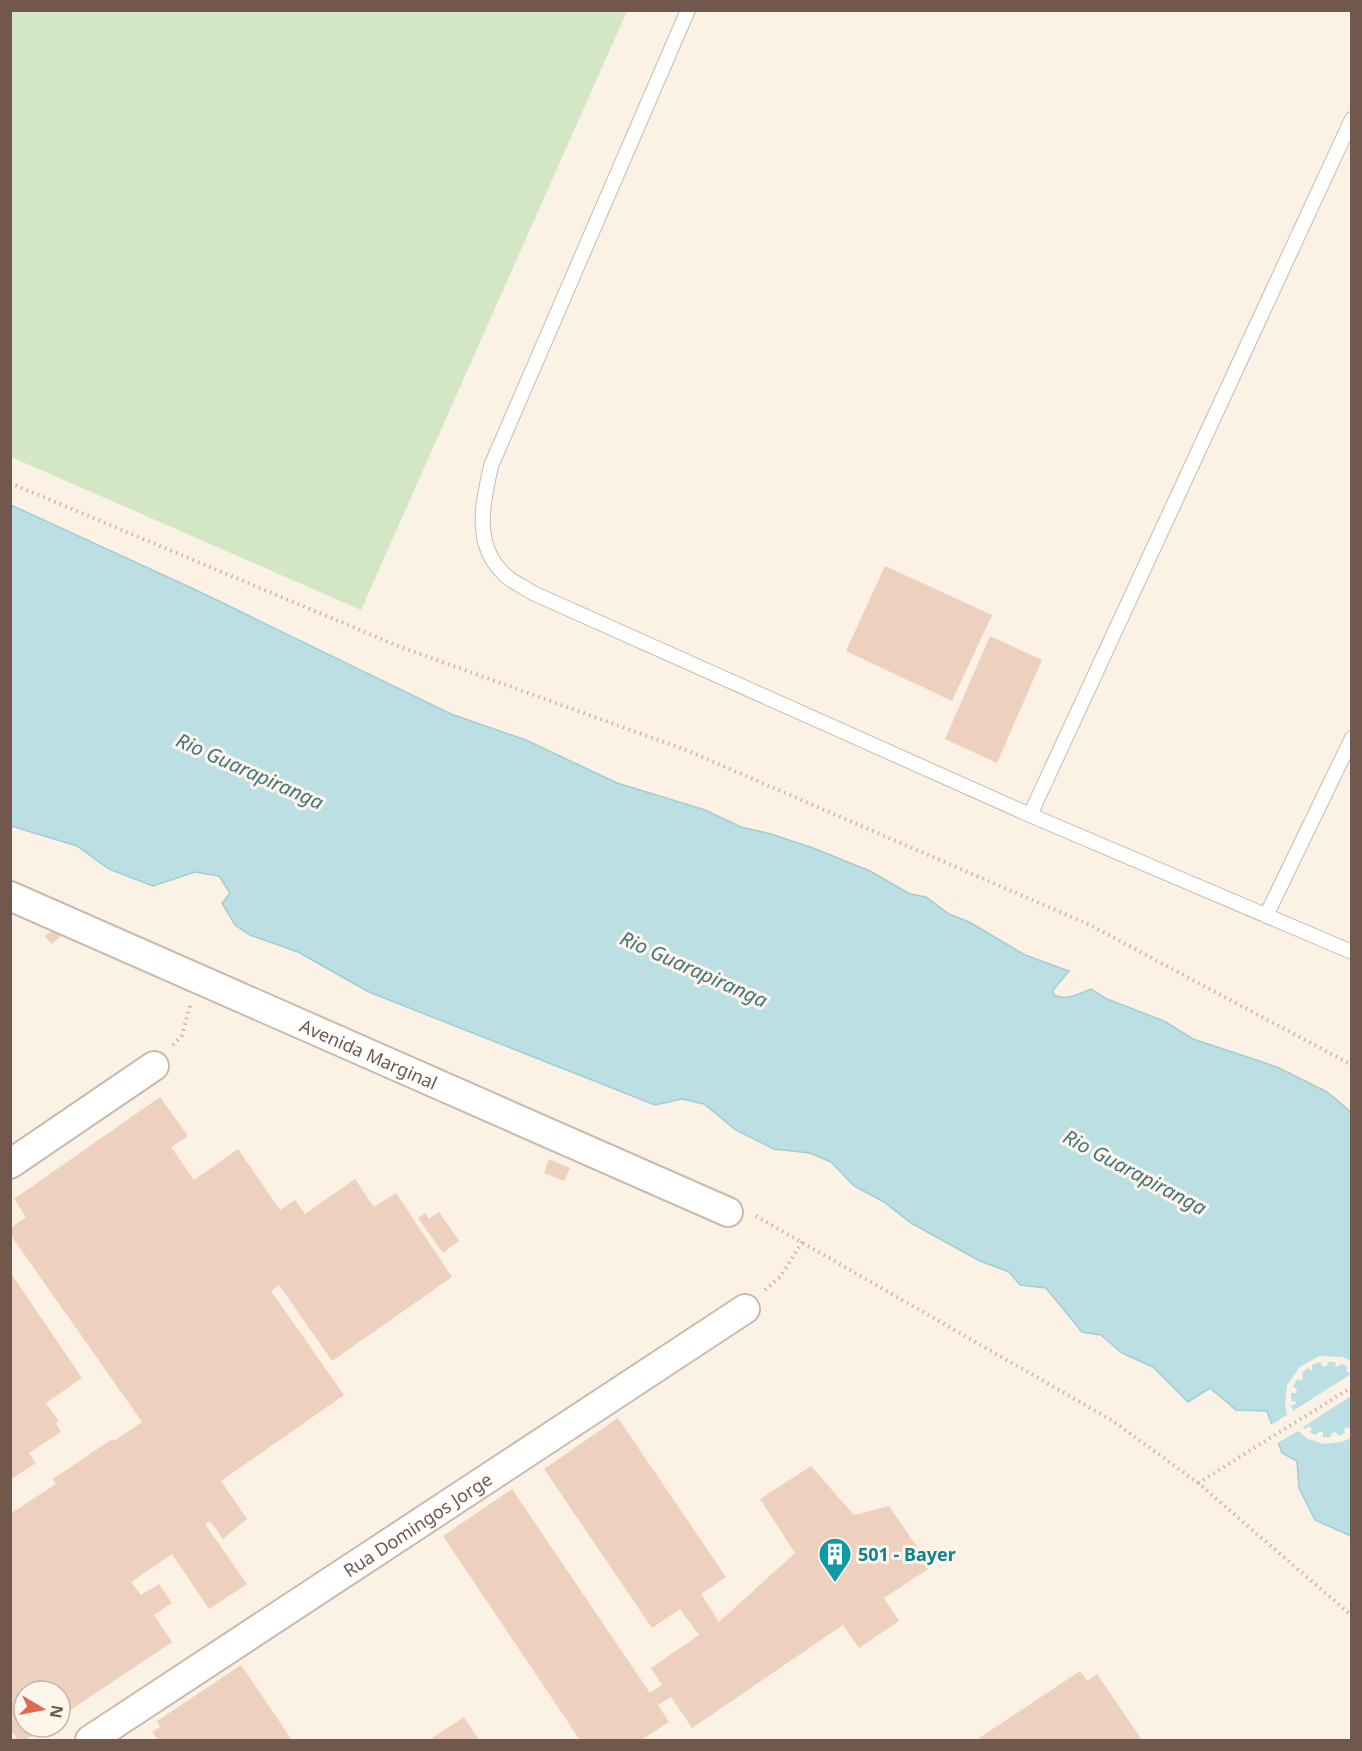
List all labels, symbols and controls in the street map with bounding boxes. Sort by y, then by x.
water label: Rio Guarapiranga [172,726,328,816]
water label: Rio Guarapiranga [616,924,772,1014]
street label: Avenida Marginal [296,1013,441,1095]
water label: Rio Guarapiranga [1059,1123,1211,1221]
street label: Rua Domingos Jorge [338,1467,496,1582]
building icon: 501 - Bayer [817,1536,853,1583]
place label: 501 - Bayer [858,1542,956,1566]
north arrow [12,1679,72,1739]
text: N [45,1703,69,1720]

